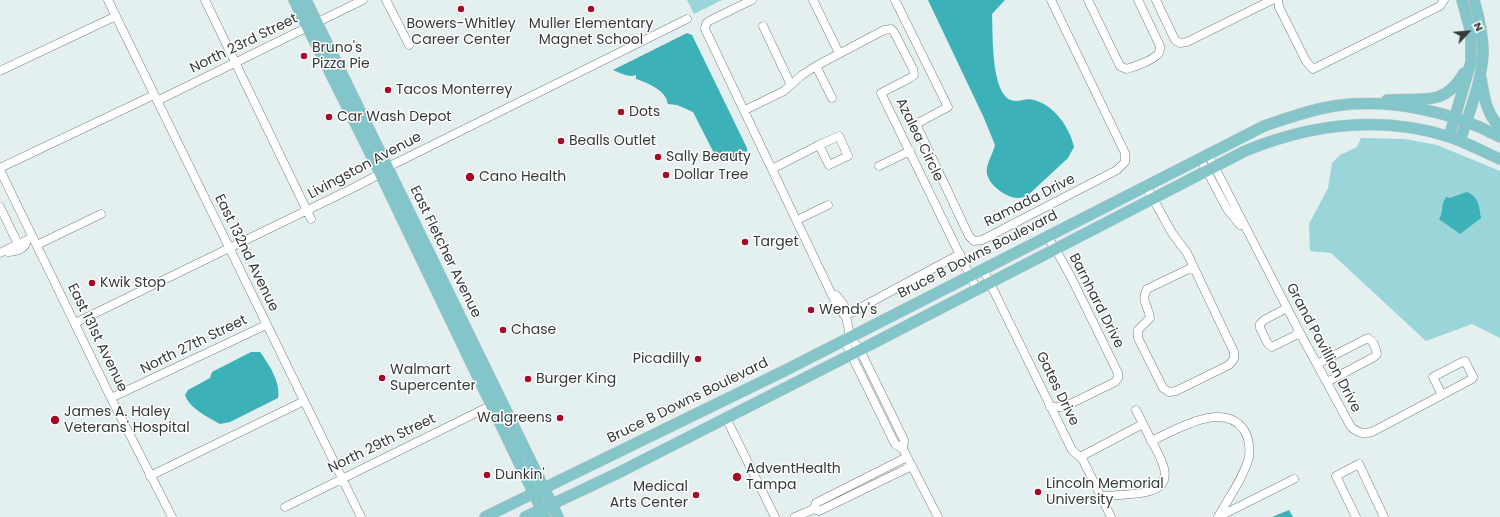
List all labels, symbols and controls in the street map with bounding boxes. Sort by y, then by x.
marker: Bowers-Whitley Career Center [456,4,466,14]
marker: Muller Elementary Magnet School [586,4,596,14]
street label: North 23rd Street [188,11,300,77]
north arrow [1448,12,1488,52]
place label: Bowers-Whitley Career Center [406,16,516,48]
place label: Muller Elementary Magnet School [529,16,653,48]
text: N [1470,20,1488,34]
place label: Bruno's Pizza Pie [312,40,370,72]
marker: Bruno's Pizza Pie [299,51,309,61]
place label: Tacos Monterrey [396,82,512,98]
marker: Tacos Monterrey [383,85,393,95]
street label: Azalea Circle [892,96,946,184]
place label: Dots [629,104,660,120]
marker: Dots [616,107,626,117]
place label: Car Wash Depot [337,109,451,125]
marker: Car Wash Depot [324,112,334,122]
street label: Livingston Avenue [305,129,425,203]
place label: Bealls Outlet [569,133,656,149]
marker: Bealls Outlet [556,136,566,146]
place label: Sally Beauty [666,149,751,165]
marker: Sally Beauty [653,152,663,162]
place label: Dollar Tree [674,167,748,183]
place label: Cano Health [479,169,566,185]
marker: Dollar Tree [661,170,671,180]
marker: Cano Health [464,171,476,183]
street label: Ramada Drive [982,171,1078,231]
street label: East Fletcher Avenue [406,183,484,321]
street label: East 132nd Avenue [210,192,282,314]
street label: Bruce B Downs Boulevard [895,207,1061,303]
place label: Target [753,234,798,250]
marker: Target [740,237,750,247]
street label: Barnhard Drive [1065,251,1127,351]
place label: Kwik Stop [100,275,166,291]
marker: Kwik Stop [87,278,97,288]
street label: East 131st Avenue [63,281,131,395]
street label: Grand Pavillion Drive [1282,281,1364,415]
place label: Wendy's [819,302,877,318]
marker: Wendy's [806,305,816,315]
street label: North 27th Street [138,312,250,378]
place label: Chase [511,322,556,338]
marker: Chase [498,325,508,335]
street label: Gates Drive [1032,349,1082,429]
place label: Picadilly [633,351,690,367]
marker: Picadilly [693,354,703,364]
street label: Bruce B Downs Boulevard [605,355,771,447]
place label: Walmart Supercenter [390,362,476,394]
place label: Burger King [536,371,616,387]
marker: Walmart Supercenter [377,373,387,383]
marker: Burger King [523,374,533,384]
place label: James A. Haley Veterans' Hospital [64,404,190,436]
place label: Walgreens [477,410,552,426]
street label: North 29th Street [326,411,438,477]
marker: Walgreens [555,413,565,423]
marker: James A. Haley Veterans' Hospital [49,414,61,426]
place label: AdventHealth Tampa [746,461,841,494]
place label: Dunkin' [495,467,545,483]
marker: Dunkin' [482,470,492,480]
marker: AdventHealth Tampa [731,471,743,483]
place label: Lincoln Memorial University [1046,476,1164,508]
place label: Medical Arts Center [610,479,688,512]
marker: Lincoln Memorial University [1033,487,1043,497]
marker: Medical Arts Center [691,490,701,500]

